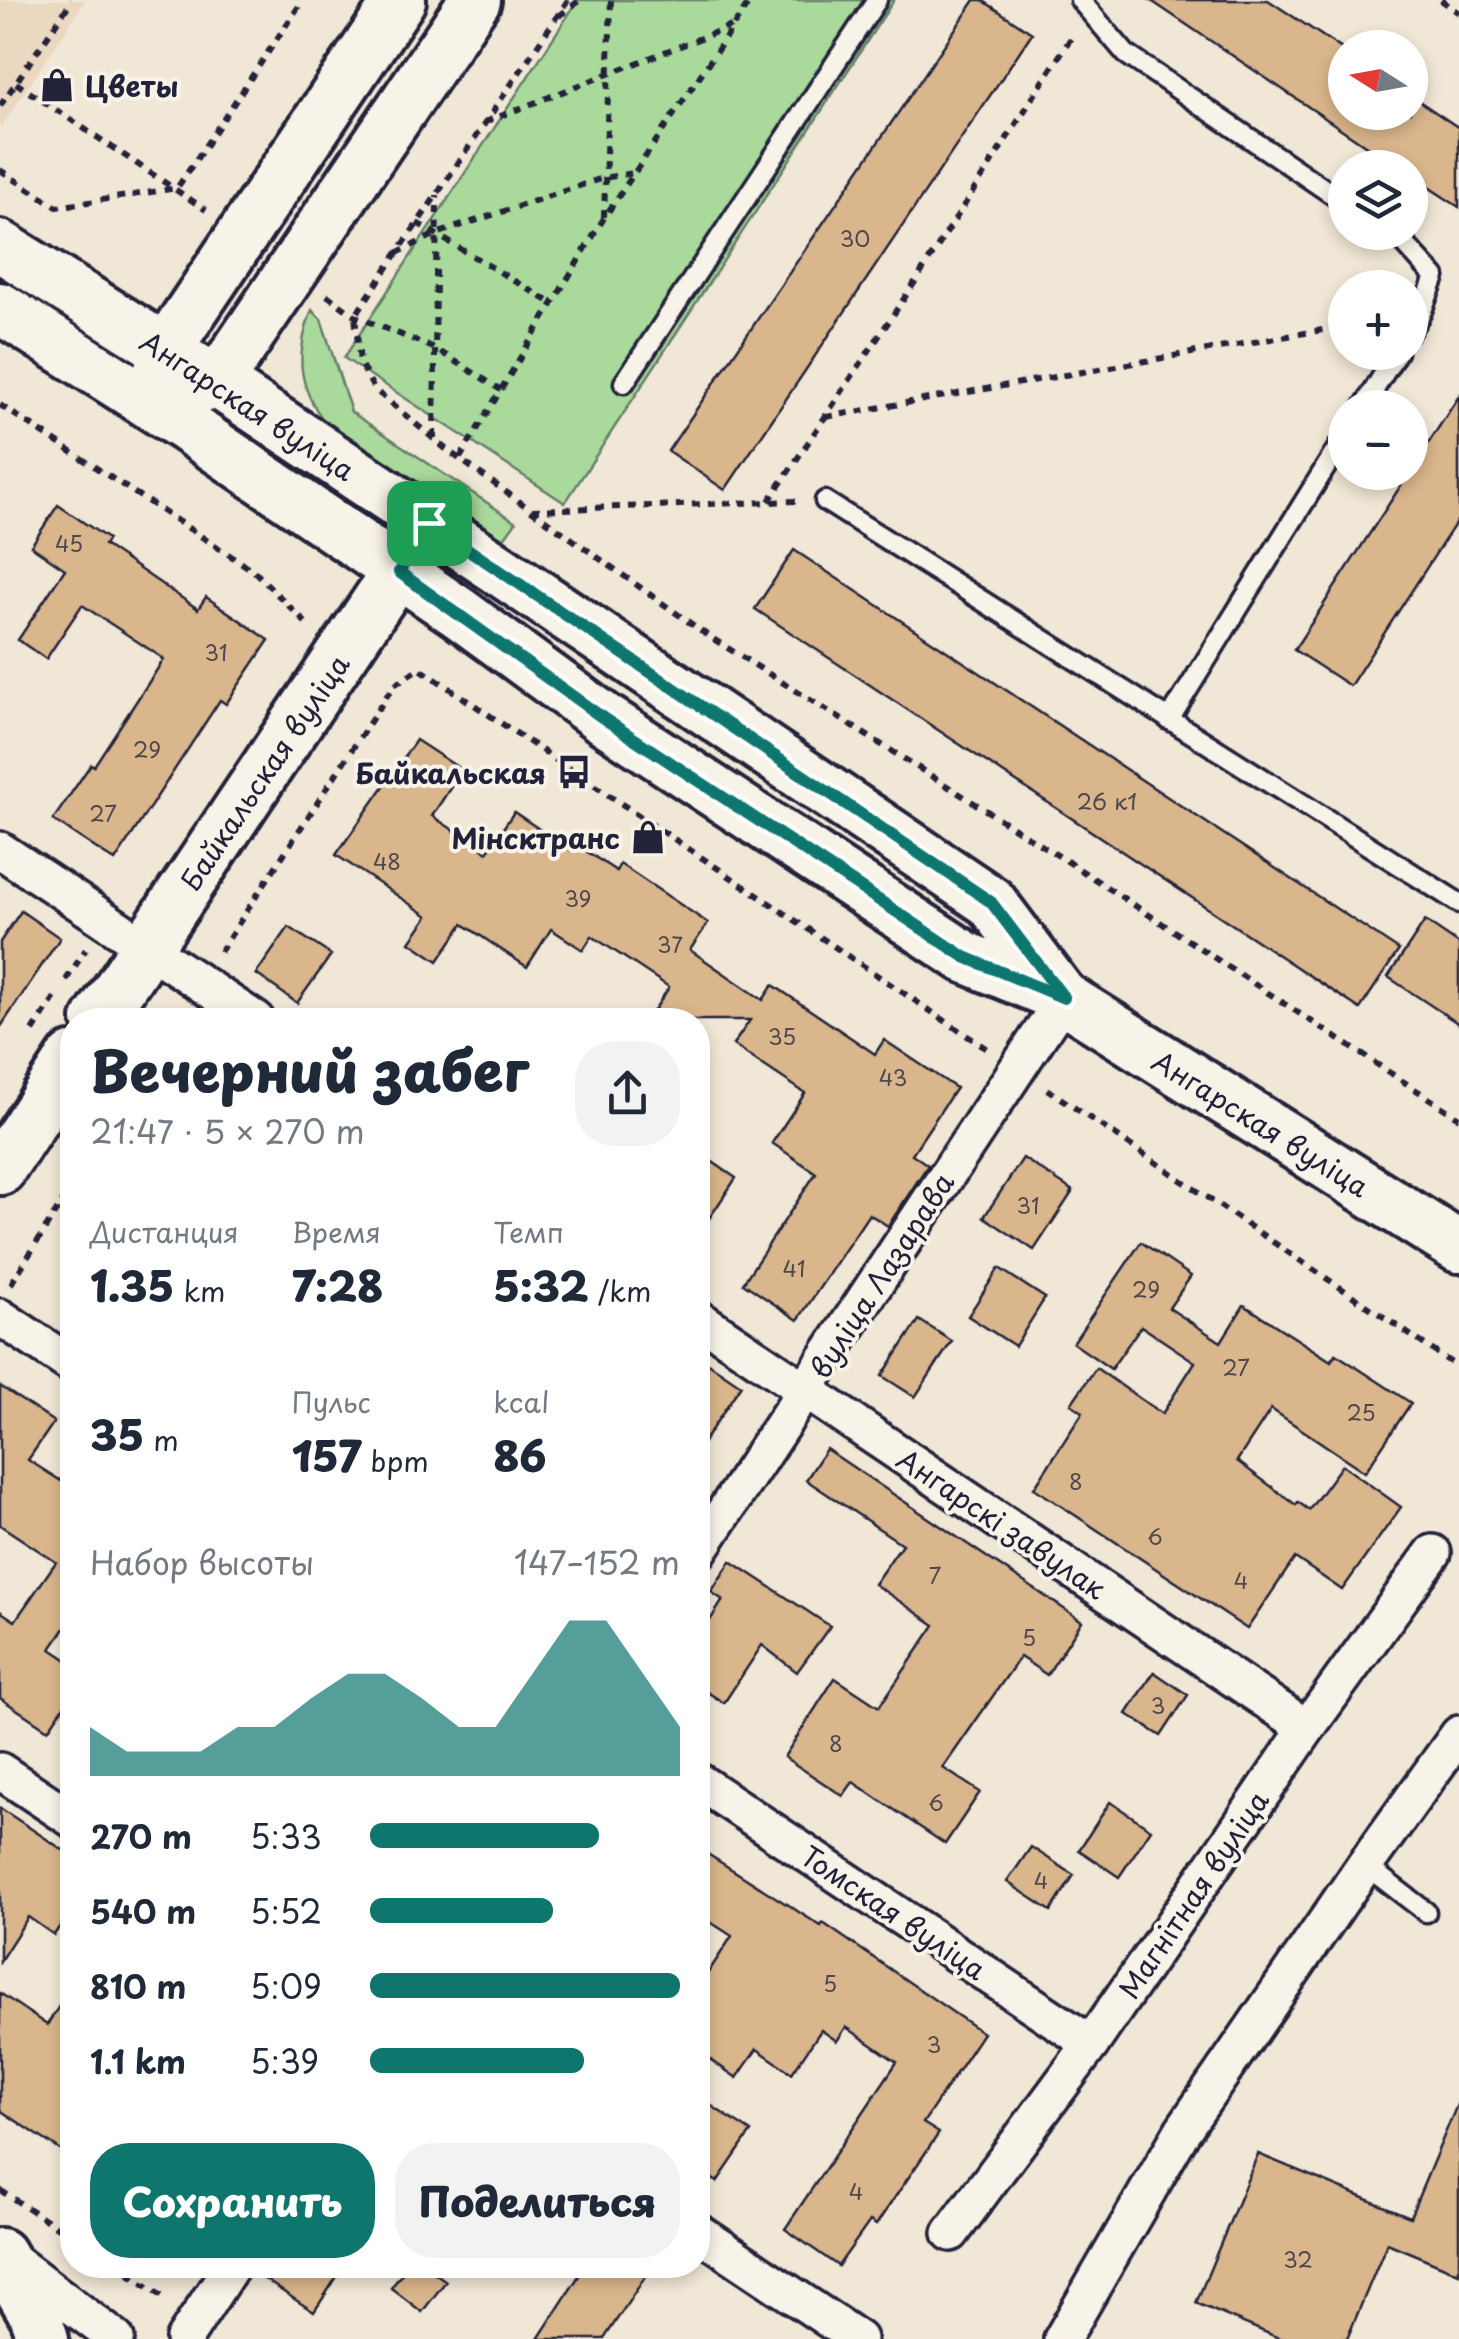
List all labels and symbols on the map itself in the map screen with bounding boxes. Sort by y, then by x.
north arrow [1328,30,1428,130]
place label: Цветы [85,64,178,107]
shop icon: Цветы [38,66,76,104]
house number: 30 [840,221,870,254]
street label: Ангарская вуліца [132,319,365,491]
pin [387,481,472,566]
house number: 45 [55,526,83,559]
house number: 31 [204,635,228,668]
street label: Байкальская вуліца [169,644,360,899]
house number: 29 [133,732,161,765]
place label: Байкальская [355,751,546,794]
bus stop icon: Байкальская [555,753,593,791]
house number: 26 к1 [1077,784,1137,817]
house number: 27 [89,796,117,829]
place label: Мінсктранс [451,816,620,859]
shop icon: Мінсктранс [629,818,667,856]
house number: 48 [373,844,401,877]
house number: 39 [565,881,591,914]
house number: 37 [657,927,683,960]
house number: 35 [768,1019,796,1052]
street label: Ангарская вуліца [1144,1039,1379,1208]
house number: 43 [879,1060,907,1093]
street label: вуліца Лазарава [798,1163,964,1386]
house number: 31 [1016,1188,1040,1221]
house number: 41 [782,1251,806,1284]
house number: 29 [1132,1272,1160,1305]
house number: 27 [1222,1350,1250,1383]
house number: 25 [1346,1395,1376,1428]
street label: Ангарскі завулак [889,1437,1116,1609]
house number: 8 [1069,1464,1083,1497]
house number: 6 [1147,1519,1163,1552]
house number: 7 [929,1558,941,1591]
house number: 4 [1234,1563,1248,1596]
house number: 5 [1022,1620,1036,1653]
house number: 3 [1151,1688,1165,1721]
house number: 8 [829,1726,843,1759]
street label: Магнітная вуліца [1107,1781,1279,2007]
house number: 6 [928,1785,944,1818]
street label: Томская вуліца [793,1834,996,1990]
house number: 4 [1034,1863,1048,1896]
house number: 5 [823,1966,837,1999]
house number: 3 [927,2027,941,2060]
house number: 4 [849,2174,863,2207]
house number: 32 [1283,2242,1313,2275]

